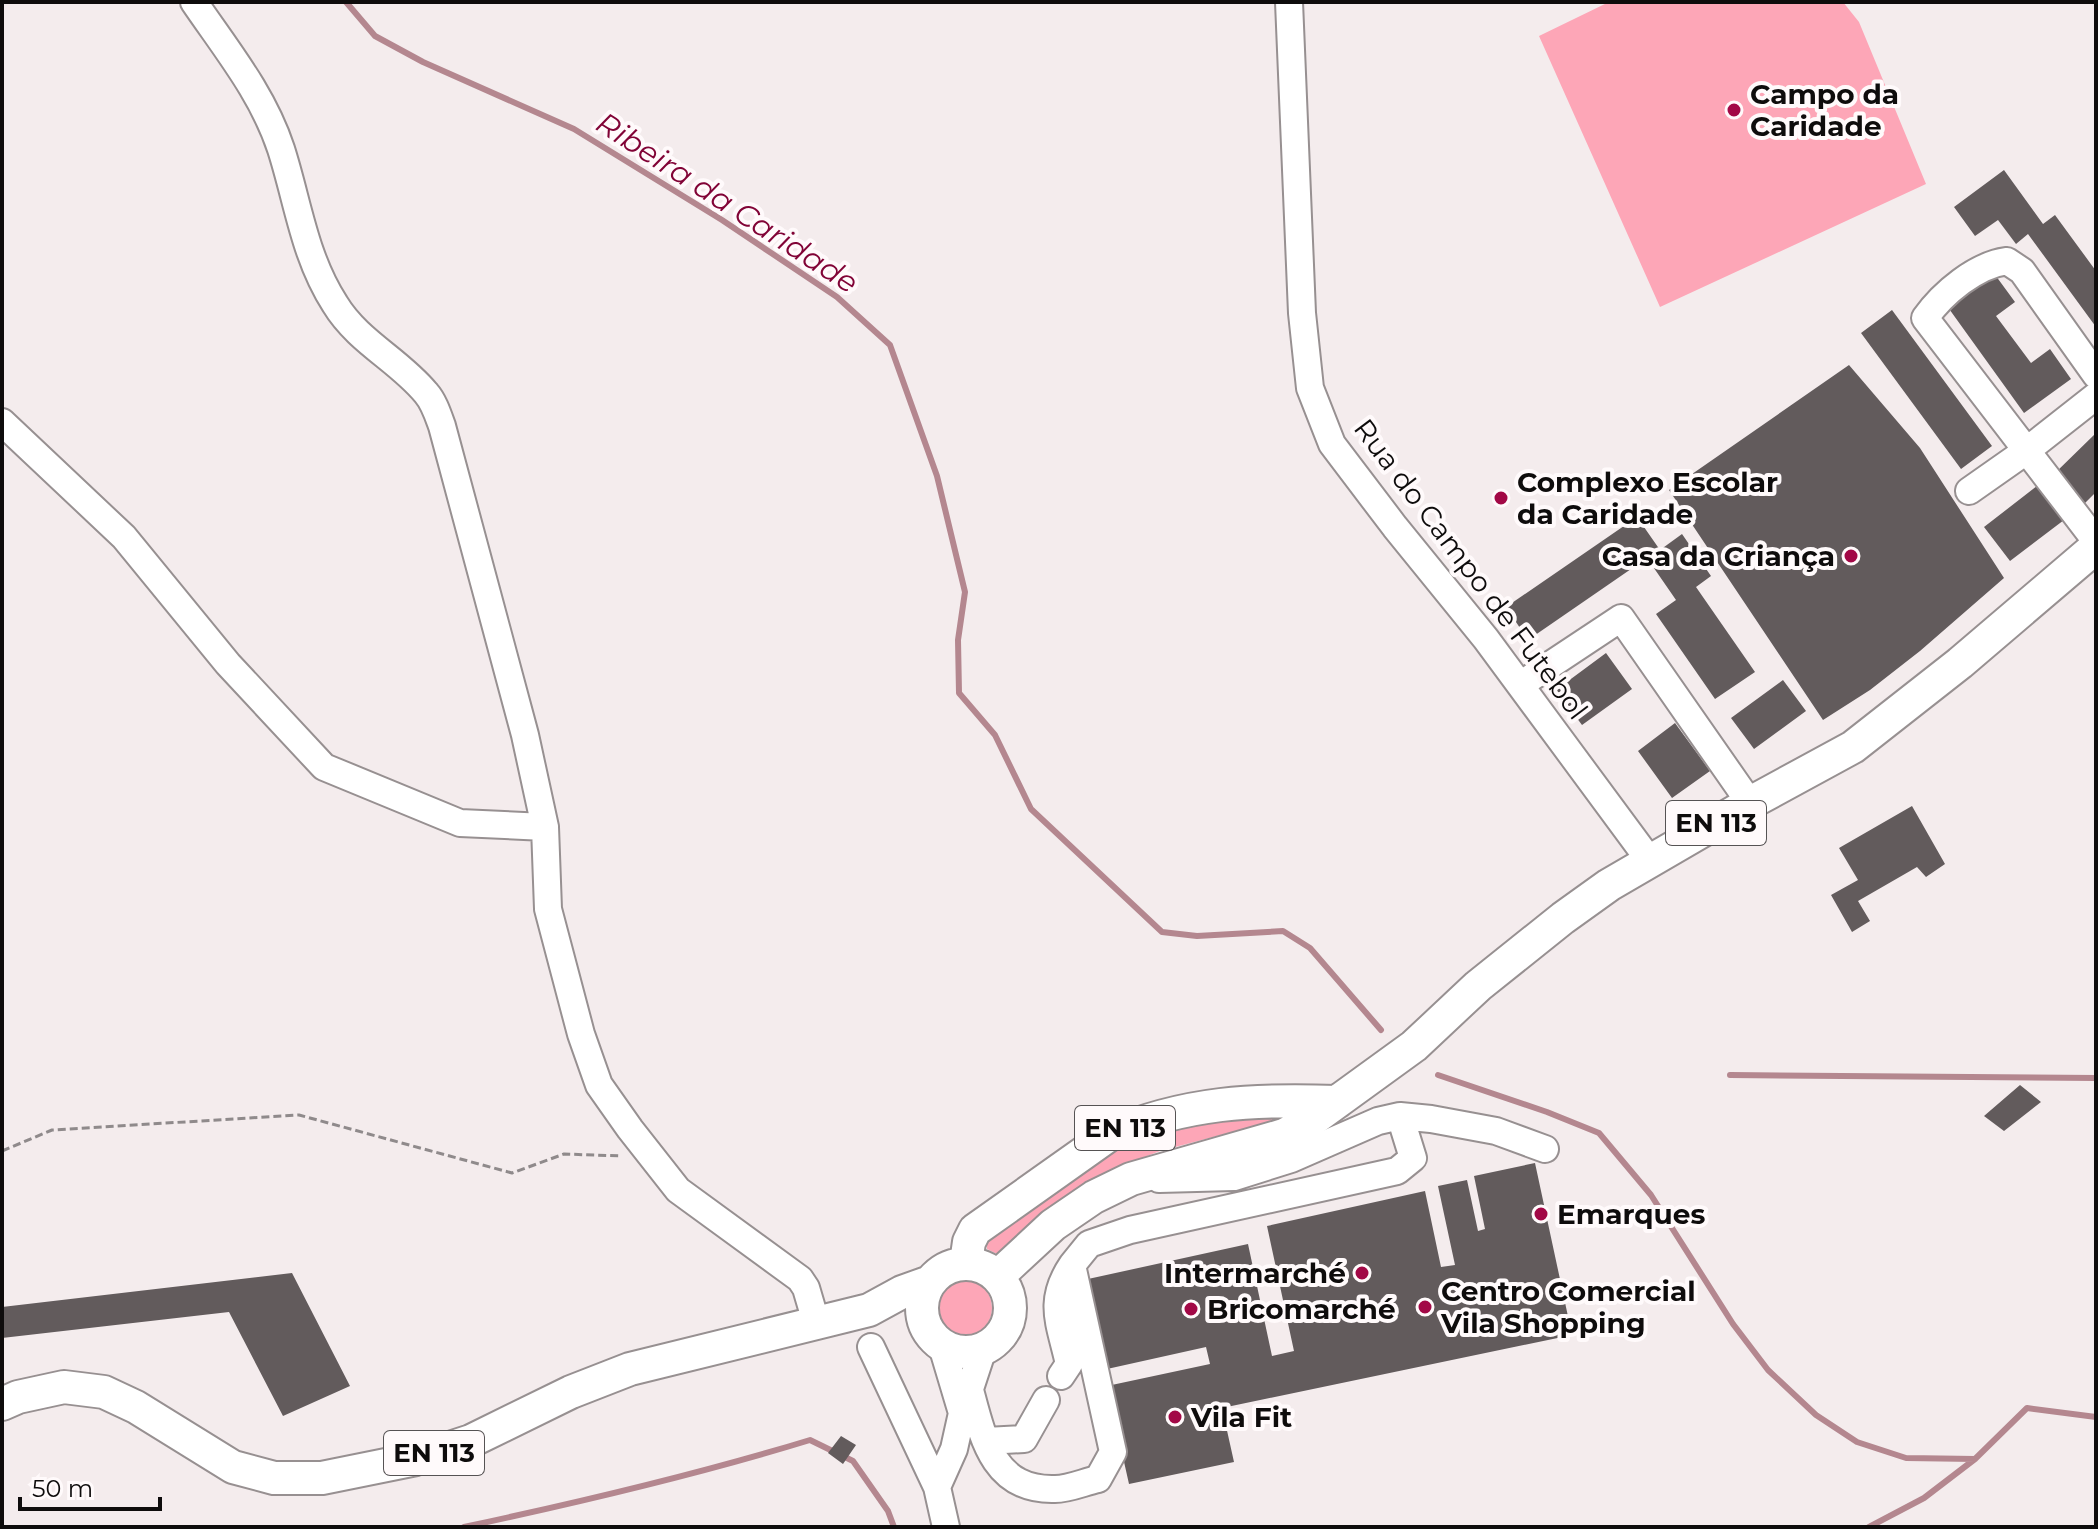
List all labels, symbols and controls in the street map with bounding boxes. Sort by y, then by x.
place label: Campo da Caridade [1750,77,1899,143]
marker: Campo da Caridade [1725,101,1743,119]
water label: Ribeira da Caridade [589,104,865,301]
street label: Rua do Campo de Futebol [1347,412,1595,726]
place label: Complexo Escolar da Caridade [1517,465,1778,531]
marker: Complexo Escolar da Caridade [1492,489,1510,507]
place label: Casa da Criança [1602,539,1835,573]
marker: Casa da Criança [1842,547,1860,565]
road number: EN 113 [1666,801,1766,845]
road number: EN 113 [1075,1106,1175,1150]
place label: Emarques [1557,1197,1705,1231]
marker: Emarques [1532,1205,1550,1223]
place label: Intermarché [1164,1256,1346,1290]
marker: Intermarché [1353,1264,1371,1282]
place label: Centro Comercial Vila Shopping [1440,1274,1696,1340]
place label: Bricomarché [1207,1292,1396,1326]
marker: Centro Comercial Vila Shopping [1416,1298,1434,1316]
marker: Bricomarché [1182,1300,1200,1318]
place label: Vila Fit [1190,1400,1292,1434]
marker: Vila Fit [1166,1408,1184,1426]
road number: EN 113 [384,1431,484,1475]
scale bar [20,1461,160,1511]
text: 50 m [32,1474,93,1503]

